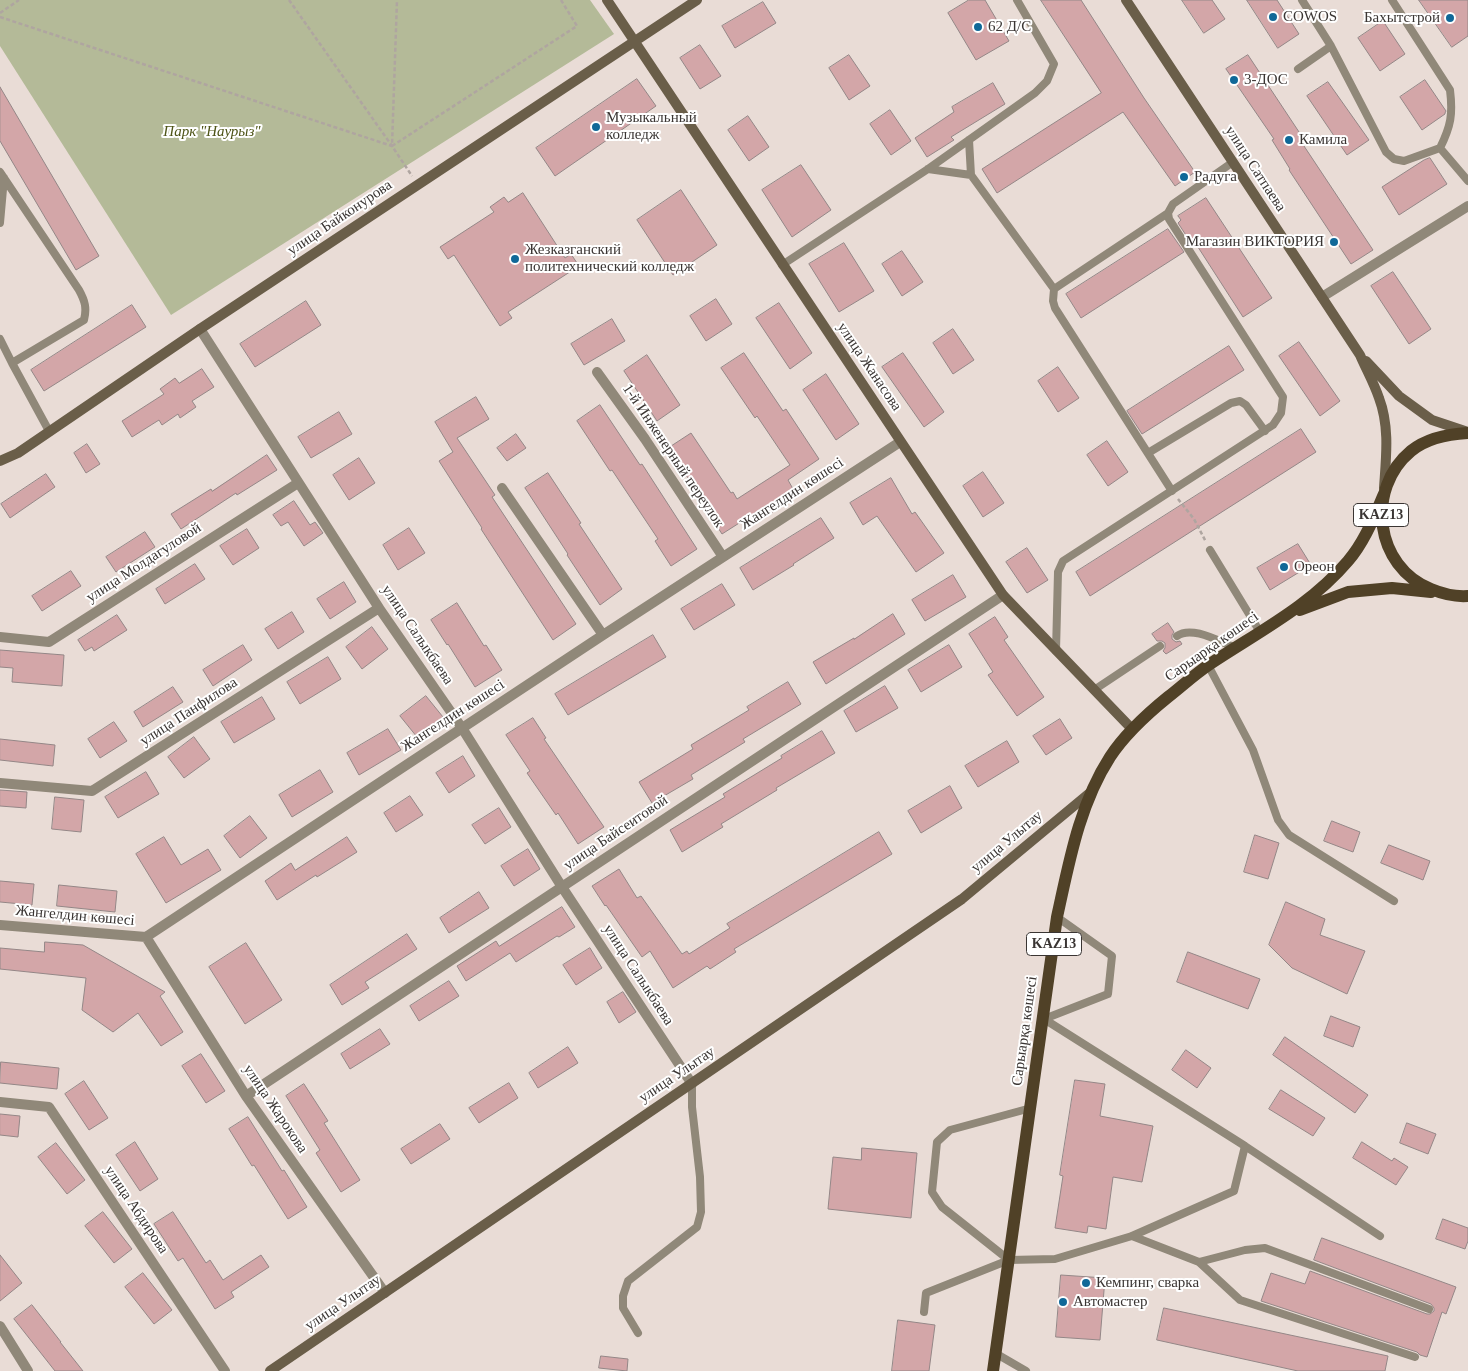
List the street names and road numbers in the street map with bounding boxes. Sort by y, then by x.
street label: улица Сатпаева [1221,123,1289,215]
street label: улица Байконурова [284,176,396,260]
street label: улица Жанасова [833,319,905,415]
street label: 1-й Инженерный переулок [618,381,728,531]
street label: Жангелдин көшесі [737,454,847,534]
road number: KAZ13 [1354,504,1408,526]
street label: улица Молдагуловой [83,519,205,607]
street label: улица Салыкбаева [377,582,457,688]
street label: Сарыарқа көшесі [1162,608,1262,686]
street label: улица Панфилова [137,674,241,750]
street label: Жангелдин көшесі [398,676,508,756]
street label: улица Байсеитовой [560,791,672,875]
street label: улица Улытау [968,807,1046,877]
street label: Жангелдин көшесі [15,902,135,930]
street label: улица Салыкбаева [599,921,677,1029]
road number: KAZ13 [1026,932,1082,956]
street label: Сарыарқа көшесі [1008,975,1042,1087]
street label: улица Улытау [636,1043,718,1107]
street label: улица Жарокова [239,1061,311,1157]
street label: улица Абдирова [100,1163,172,1257]
street label: улица Улытау [302,1271,384,1335]

